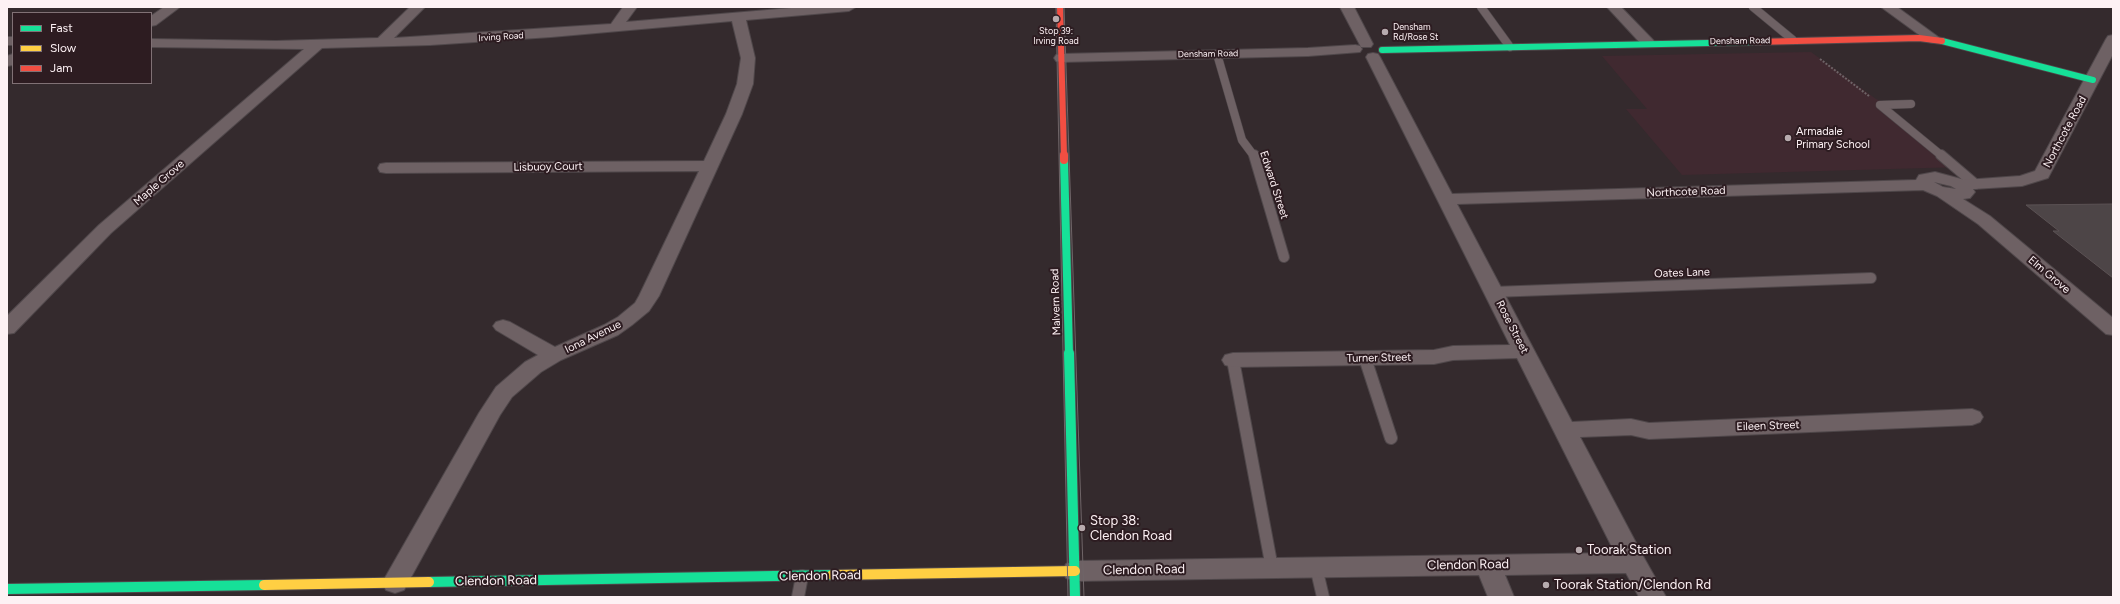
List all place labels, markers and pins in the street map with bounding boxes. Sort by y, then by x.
marker: Stop 39: Irving Road [1051,14,1061,24]
place label: Densham Rd/Rose St [1393,22,1439,43]
place label: Stop 39: Irving Road [1033,26,1079,47]
marker: Densham Rd/Rose St [1380,27,1390,37]
place label: Armadale Primary School [1796,125,1870,151]
marker: Armadale Primary School [1783,133,1793,143]
place label: Stop 38: Clendon Road [1090,513,1172,544]
marker: Stop 38: Clendon Road [1077,523,1087,533]
place label: Toorak Station [1587,542,1671,558]
marker: Toorak Station [1574,545,1584,555]
place label: Toorak Station/Clendon Rd [1554,577,1711,593]
marker: Toorak Station/Clendon Rd [1541,580,1551,590]

